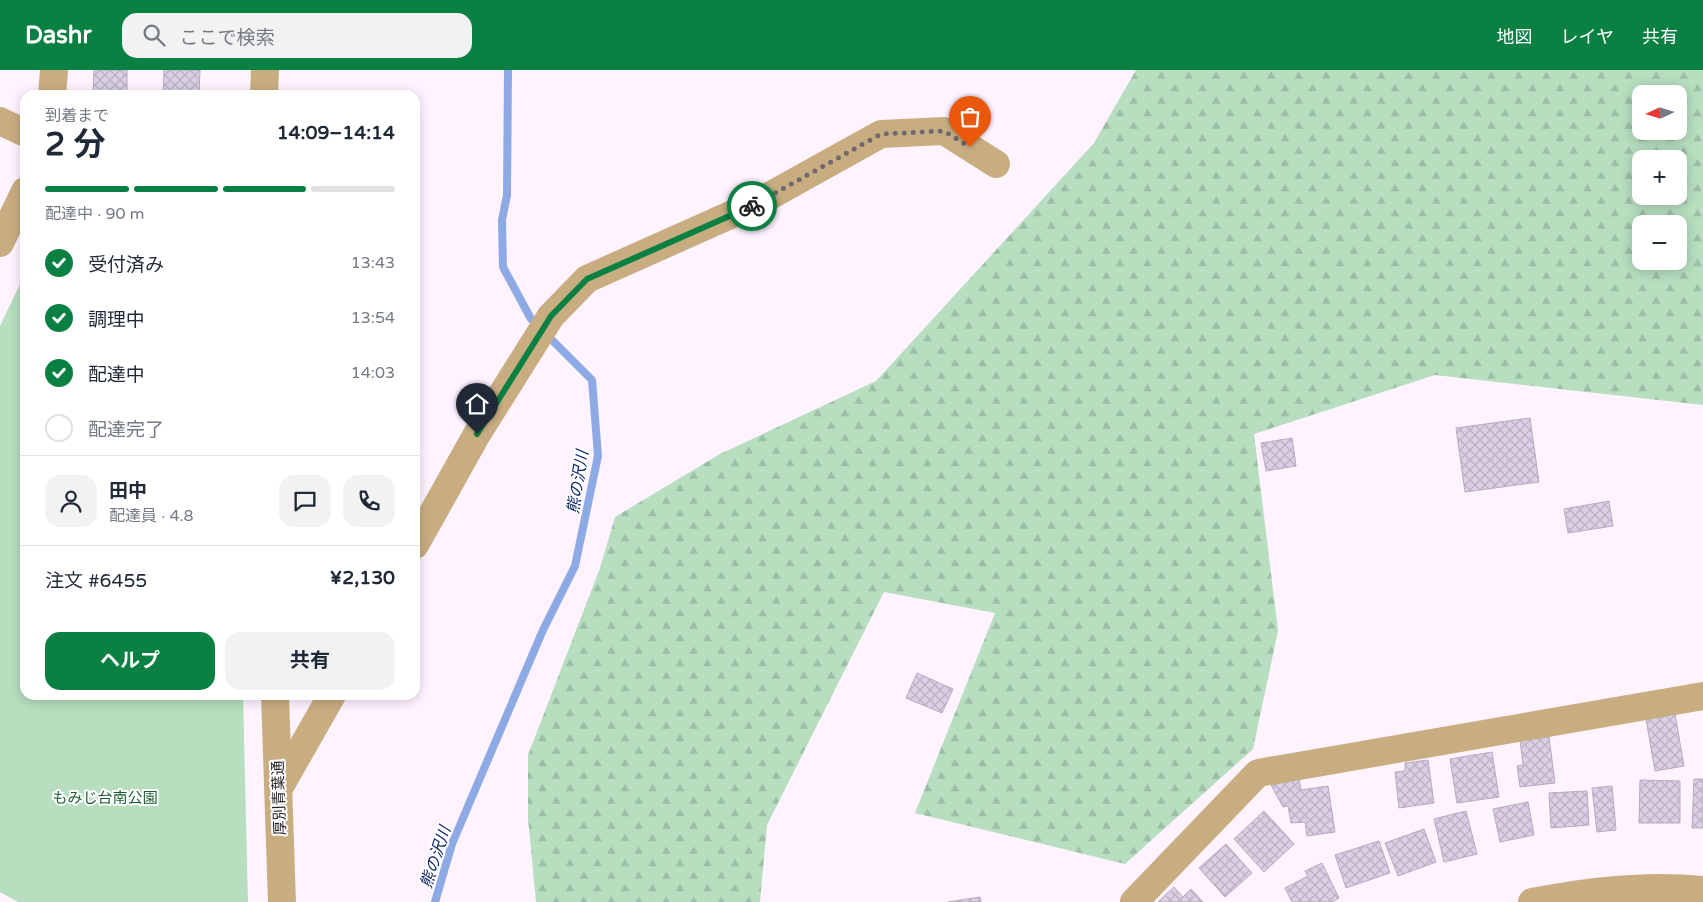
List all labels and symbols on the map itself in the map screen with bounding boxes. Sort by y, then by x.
north arrow [1632,85,1688,140]
pin [949,96,991,147]
courier [727,181,777,231]
pin [456,383,498,434]
water label: 熊の沢川 [563,447,593,515]
street label: 厚別青葉通 [269,760,289,836]
park label: もみじ台南公園 [52,789,158,807]
water label: 熊の沢川 [417,822,456,891]

